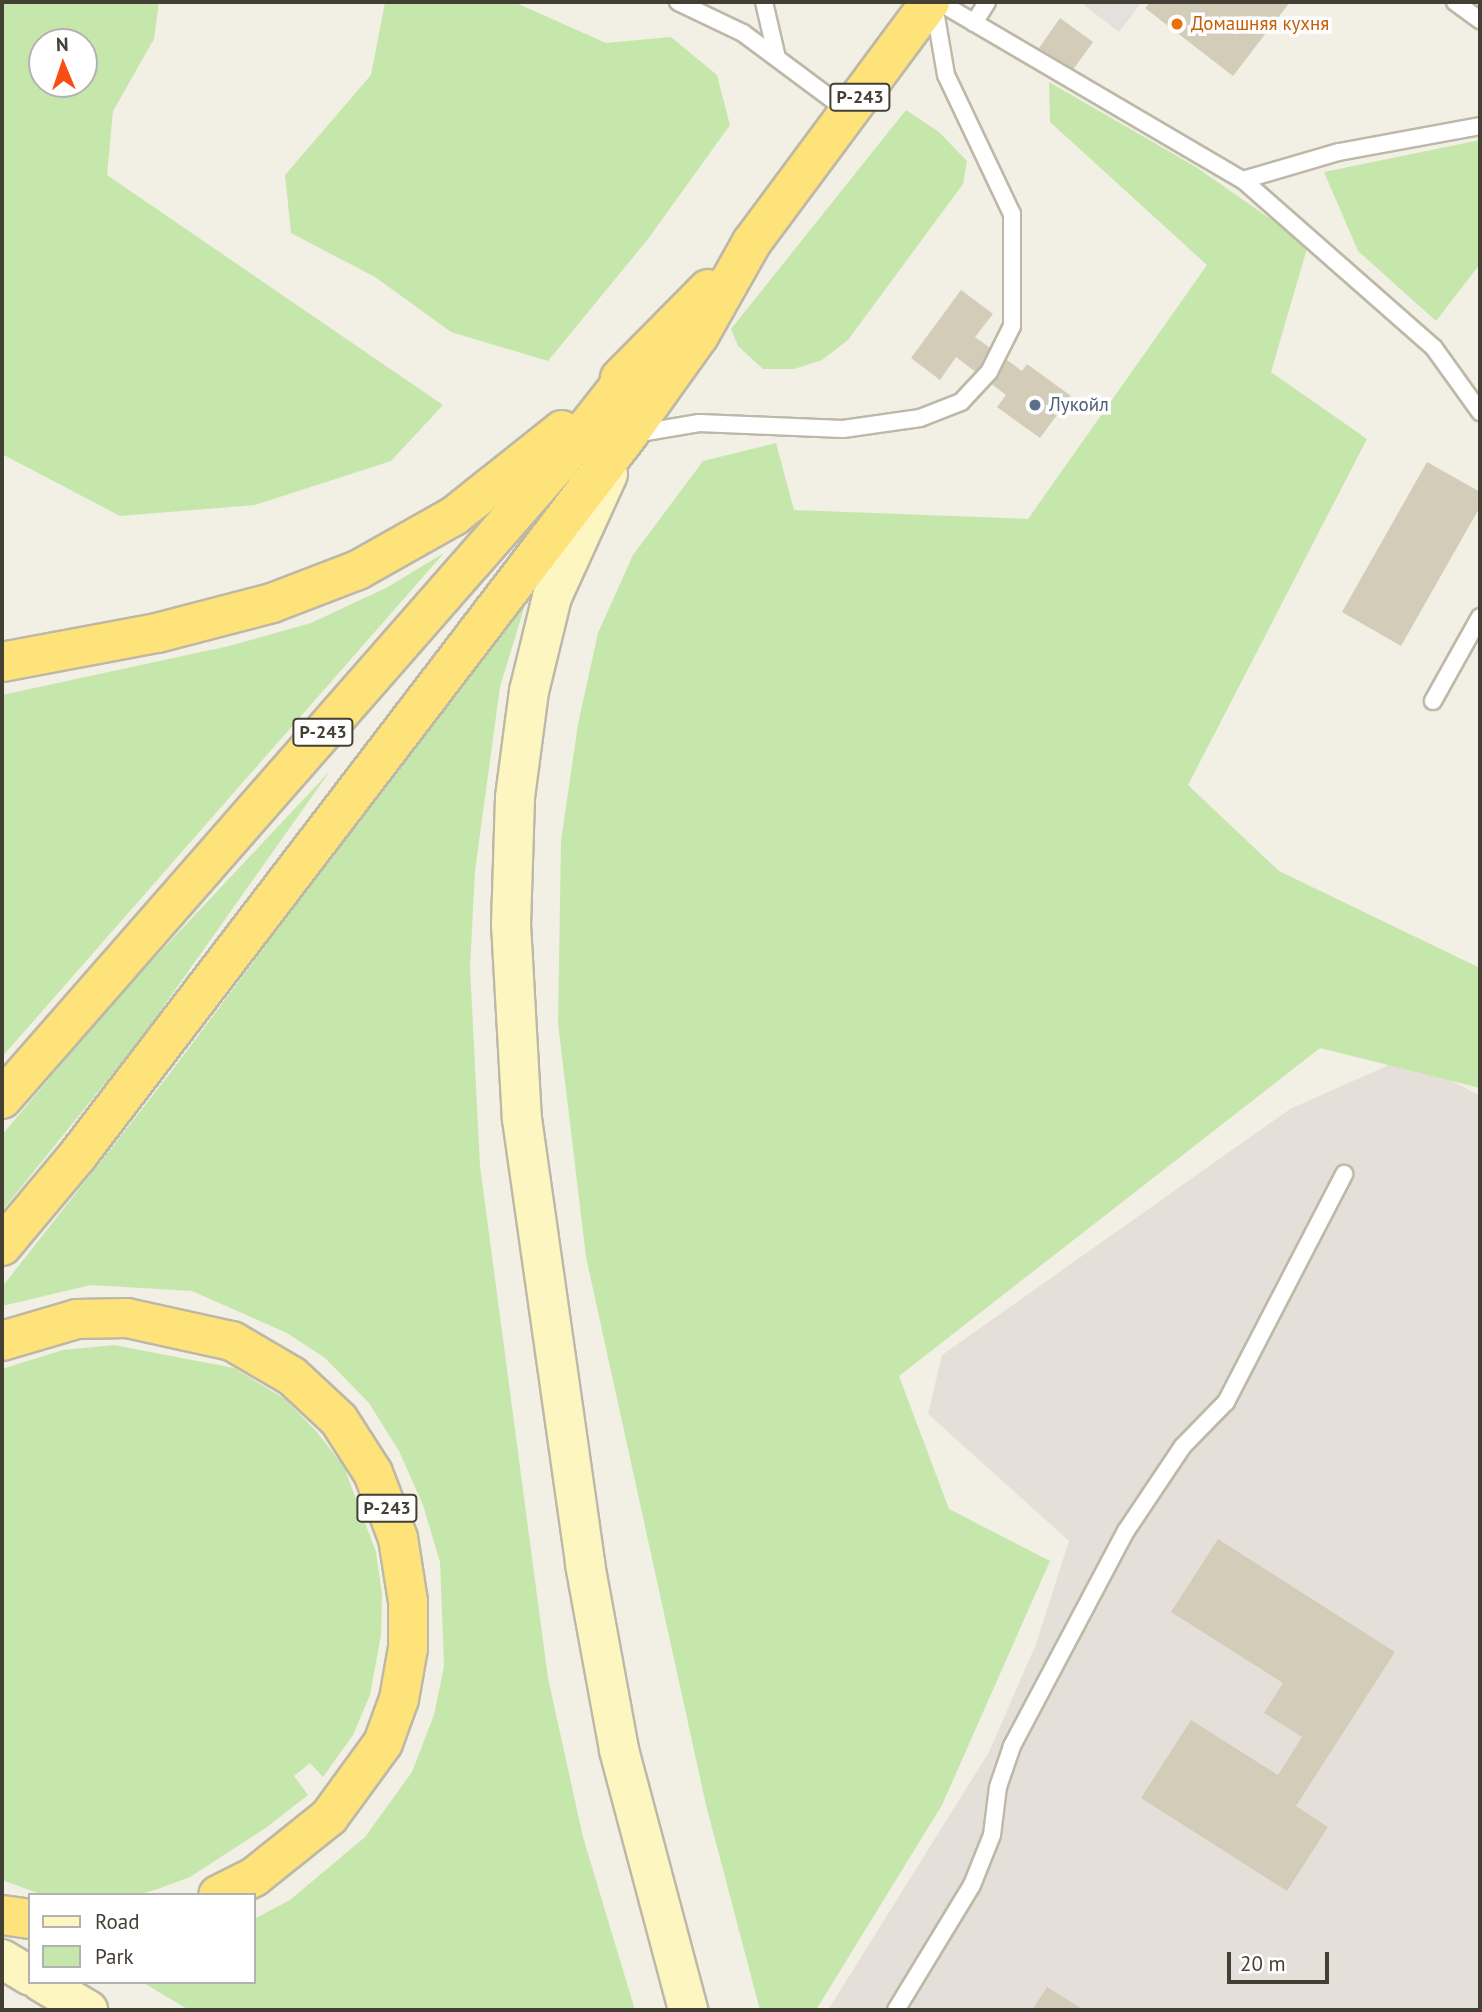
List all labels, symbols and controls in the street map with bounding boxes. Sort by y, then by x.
place label: Домашняя кухня [1191,13,1329,35]
marker: Домашняя кухня [1169,16,1185,32]
north arrow [28,28,98,98]
text: N [56,32,69,56]
road number: Р-243 [828,82,892,112]
place label: Лукойл [1049,394,1109,416]
marker: Лукойл [1027,397,1043,413]
road number: Р-243 [292,718,354,746]
road number: Р-243 [356,1493,418,1522]
legend [28,1893,256,1984]
text: Road [95,1908,139,1935]
scale bar [1230,1938,1332,1982]
text: Park [95,1943,134,1970]
text: 20 m [1240,1950,1286,1977]

